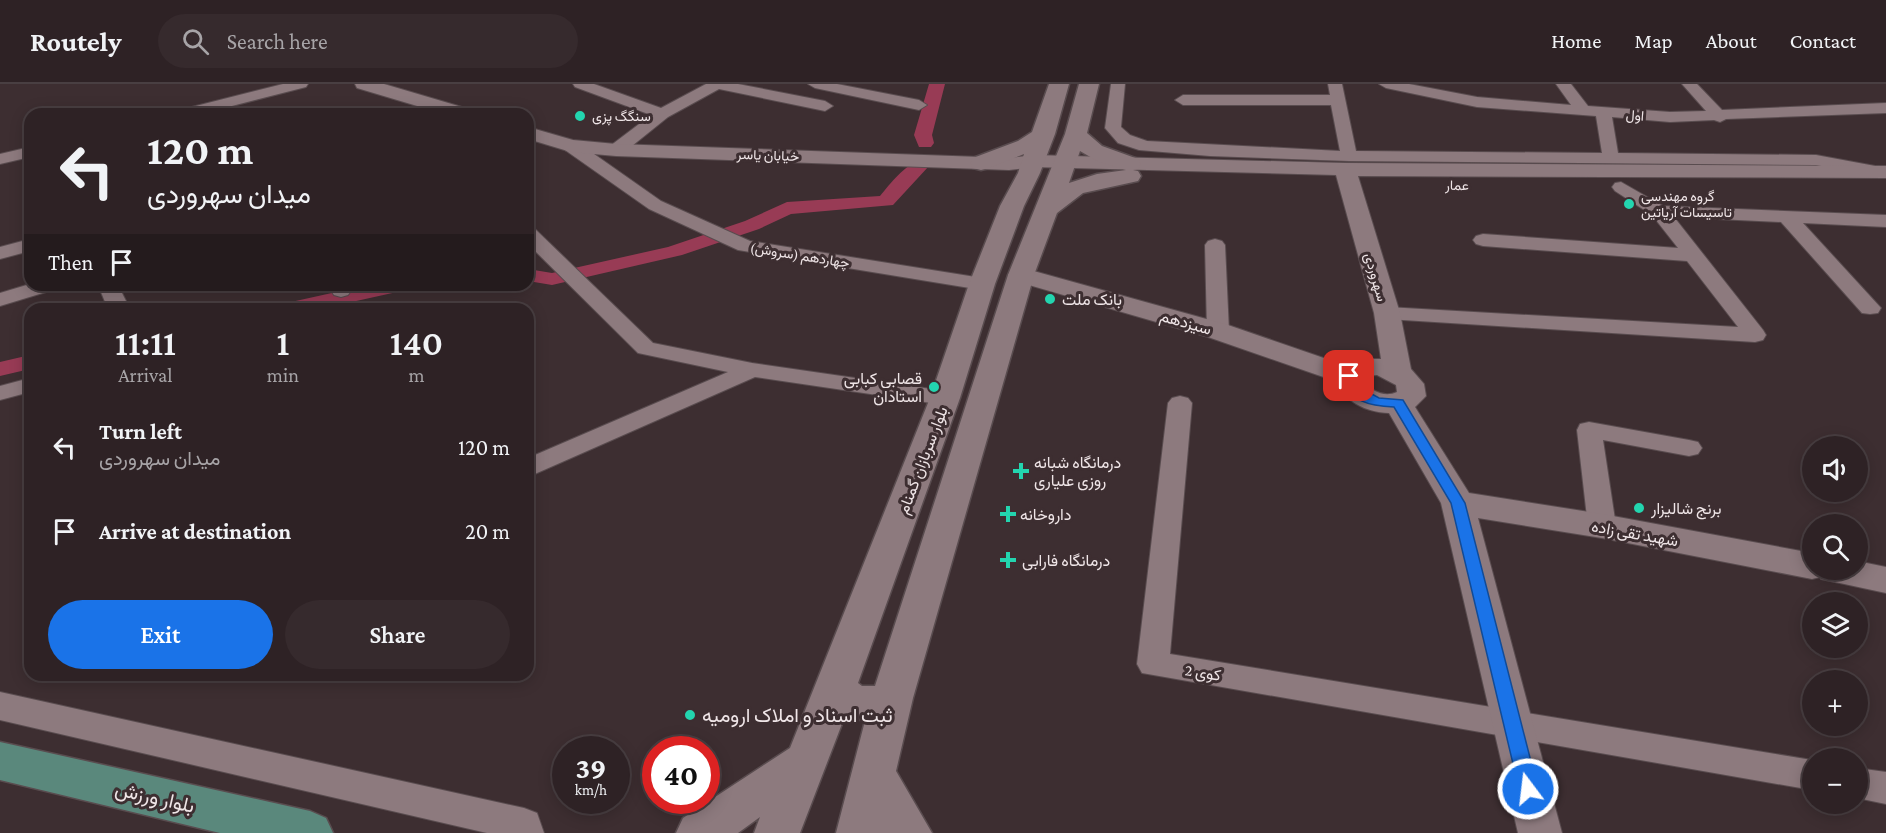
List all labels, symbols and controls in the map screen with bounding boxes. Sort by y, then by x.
search box [158,14,578,68]
icon: search [179,25,212,58]
text: Routely [30,26,122,57]
text: Search here [227,29,328,54]
text: Home [1551,29,1601,53]
text: Map [1634,29,1673,53]
text: About [1706,29,1757,53]
text: Contact [1790,29,1856,53]
street label: اول [1625,106,1645,126]
place label: سنگگ پزی [592,108,651,126]
marker: سنگگ پزی [573,109,587,123]
text: 120 m [147,126,253,173]
icon: left [48,132,126,210]
street label: خیابان یاسر [735,146,800,165]
street label: عمار [1444,177,1469,194]
text: میدان سهروردی [147,179,311,209]
place label: گروه مهندسی تاسیسات آریاتین [1641,188,1732,221]
marker: گروه مهندسی تاسیسات آریاتین [1622,197,1636,211]
street label: چهاردهم (سروش) [749,239,851,273]
icon: arrive [105,246,138,279]
text: Then [48,250,93,275]
street label: سهروردی [1360,251,1391,303]
place label: بانک ملت [1062,291,1122,309]
marker: بانک ملت [1043,292,1057,306]
street label: سیزدهم [1158,307,1214,340]
text: 11:11 [115,323,176,363]
text: 1 [276,323,289,363]
text: 140 [390,323,443,363]
pin [1323,350,1374,401]
icon: arrive [1332,359,1365,392]
text: Arrival [118,364,173,386]
text: min [267,364,299,386]
text: m [408,364,424,386]
place label: قصابی کبابی استادان [844,370,922,406]
marker: قصابی کبابی استادان [927,380,941,394]
street label: بلوار سربازان گمنام [894,404,953,517]
text: Turn left [99,419,182,444]
icon: left [48,431,81,464]
text: 120 m [458,435,510,460]
map controls [1802,436,1868,814]
button: sound [1802,436,1868,502]
text: میدان سهروردی [99,447,221,469]
place label: درمانگاه شبانه روزی علیاری [1034,454,1121,491]
marker: درمانگاه شبانه روزی علیاری [1012,462,1030,480]
place label: برنج شالیزار [1650,500,1721,520]
marker: برنج شالیزار [1632,501,1646,515]
place label: داروخانه [1020,506,1071,525]
marker: داروخانه [1001,507,1015,521]
button: search [1802,514,1868,580]
icon: arrive [48,515,81,548]
street label: شهید تقی زاده [1590,518,1680,551]
text: Arrive at destination [99,519,291,544]
text: 20 m [465,519,510,544]
marker: درمانگاه فارابی [999,551,1017,569]
place label: درمانگاه فارابی [1022,552,1110,571]
button: layers [1802,592,1868,658]
button: Exit [48,600,273,669]
button: Share [285,600,510,669]
street label: کوی 2 [1183,661,1222,686]
button: + [1802,670,1868,736]
place label: ثبت اسناد و املاک ارومیه [702,704,893,728]
marker: ثبت اسناد و املاک ارومیه [683,708,697,722]
speed limit sign: 40 [642,736,720,814]
button: − [1802,748,1868,814]
text: 39 [575,751,607,784]
position arrow [1496,757,1560,821]
street label: بلوار ورزش [113,777,197,819]
text: km/h [575,782,607,798]

